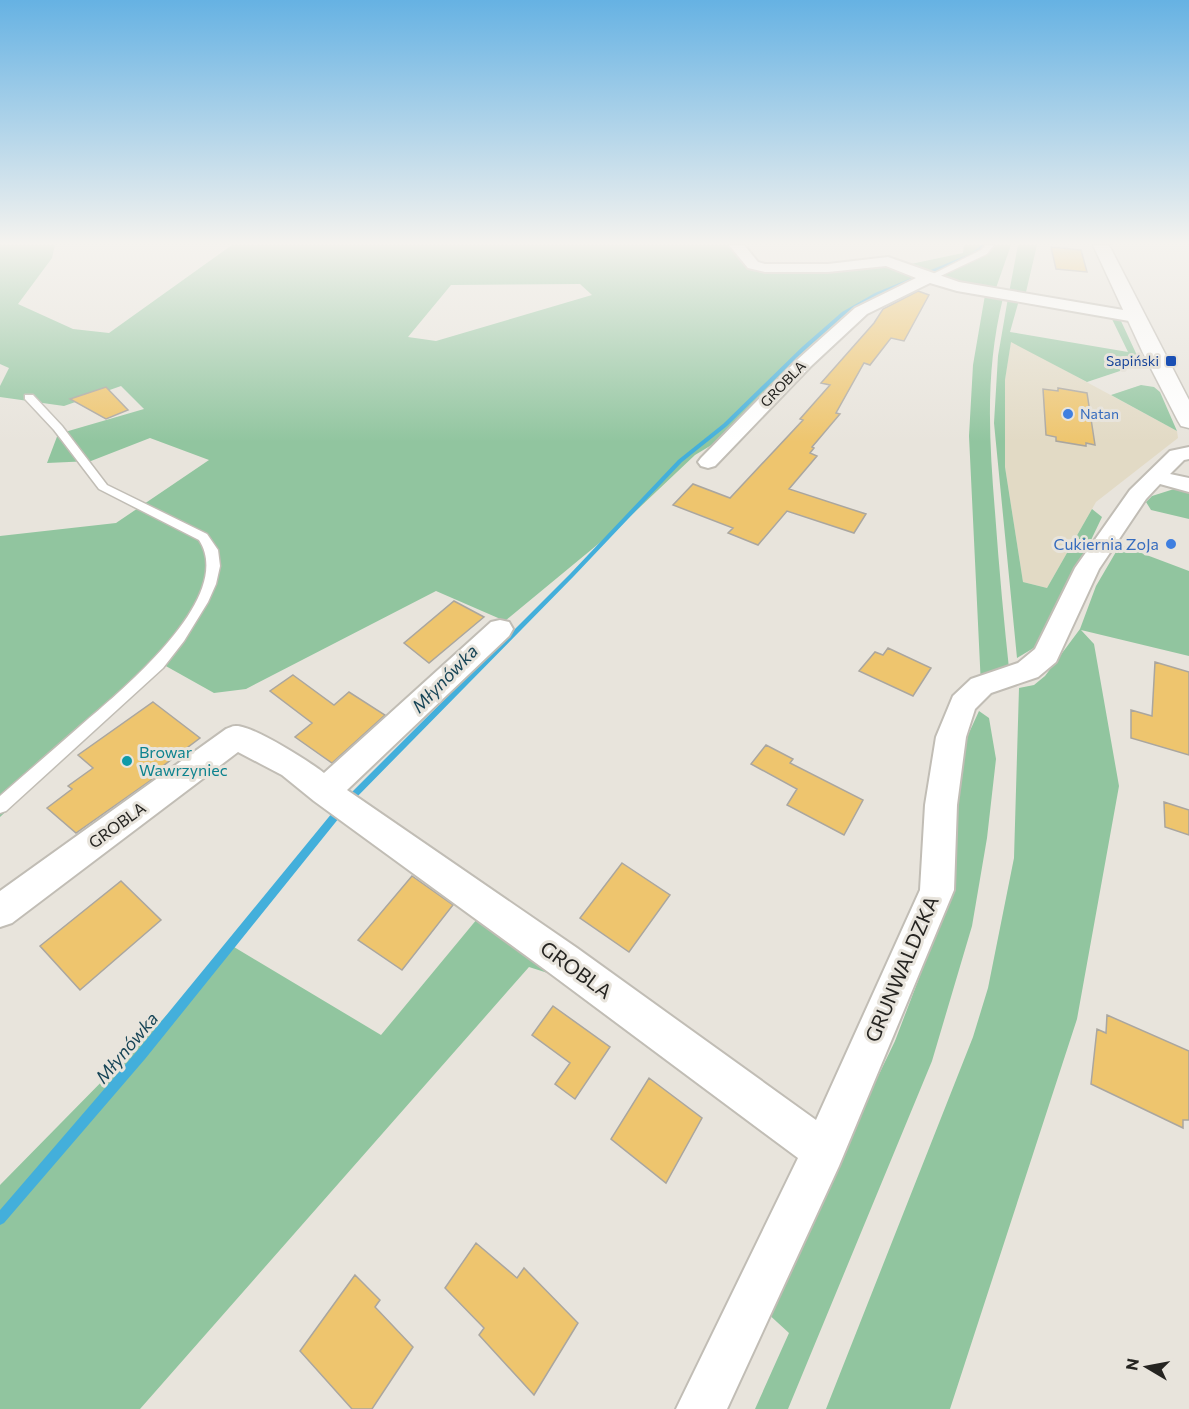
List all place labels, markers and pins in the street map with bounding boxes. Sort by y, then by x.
place label: Sapiński [1106,352,1159,369]
marker: Sapiński [1164,354,1178,368]
place label: Natan [1080,405,1119,422]
marker: Natan [1061,407,1075,421]
place label: Cukiernia ZoJa [1053,534,1159,553]
marker: Cukiernia ZoJa [1164,537,1178,551]
place label: Browar Wawrzyniec [139,742,228,779]
marker: Browar Wawrzyniec [120,754,134,768]

